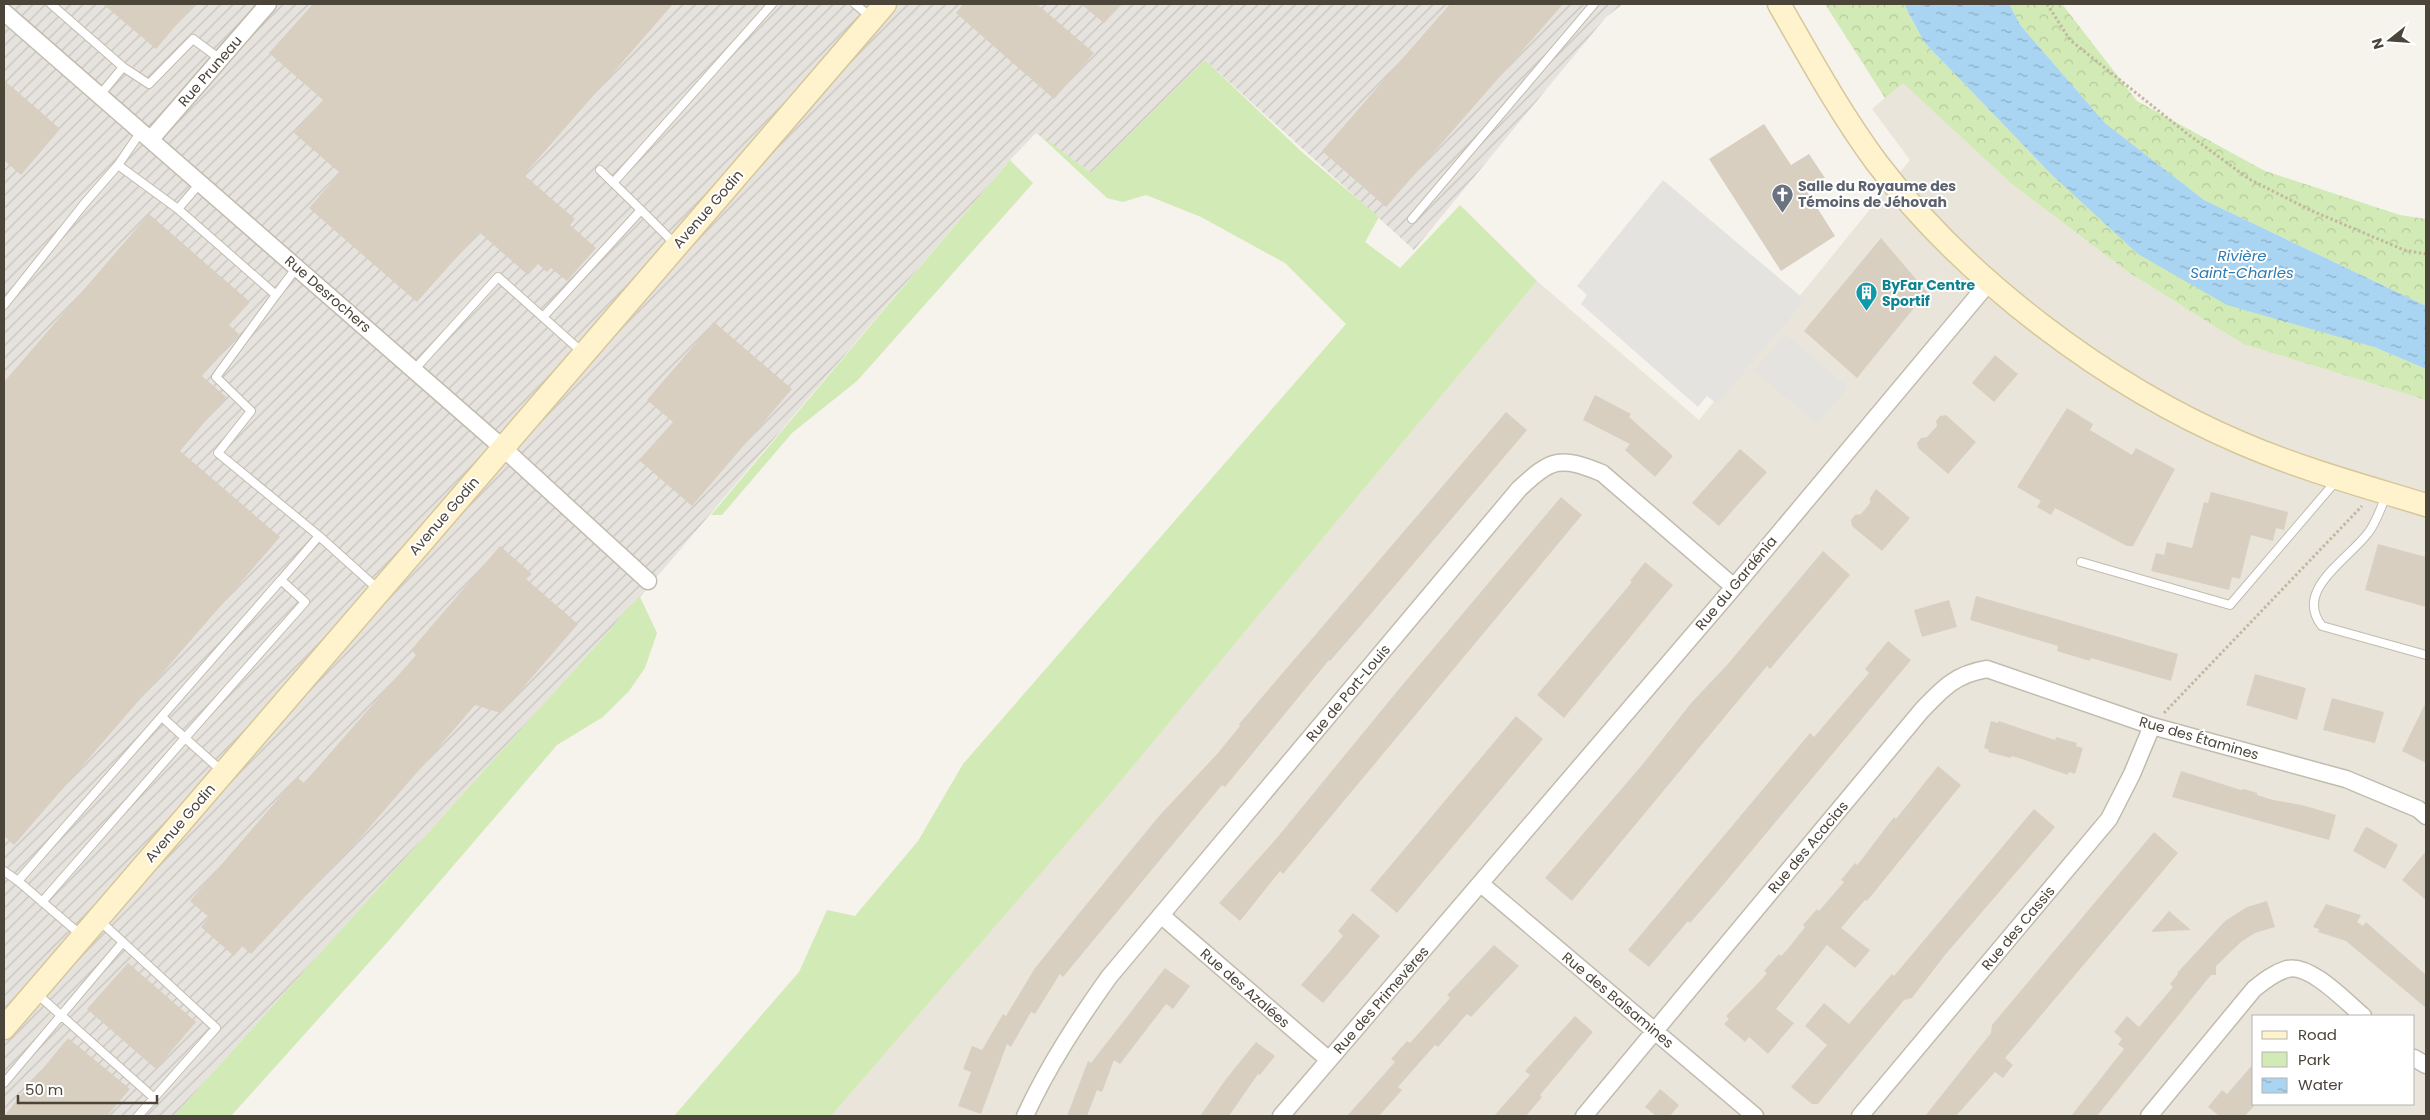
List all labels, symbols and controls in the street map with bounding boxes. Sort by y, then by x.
north arrow [2365,15,2415,65]
street label: Rue Pruneau [174,31,246,111]
text: N [2366,36,2389,52]
street label: Avenue Godin [668,165,748,253]
place label: Salle du Royaume des Témoins de Jéhovah [1798,176,1956,212]
church icon: Salle du Royaume des Témoins de Jéhovah [1770,182,1794,213]
water label: Rivière Saint-Charles [2190,245,2294,283]
street label: Rue Desrochers [280,251,376,337]
place label: ByFar Centre Sportif [1882,275,1976,311]
building icon: ByFar Centre Sportif [1854,281,1878,312]
street label: Avenue Godin [404,472,484,560]
street label: Rue du Gardénia [1691,532,1781,634]
street label: Rue de Port-Louis [1301,640,1395,746]
street label: Rue des Étamines [2137,711,2261,765]
street label: Avenue Godin [140,779,220,867]
street label: Rue des Acacias [1763,796,1853,898]
street label: Rue des Cassis [1977,881,2059,975]
street label: Rue des Primevères [1329,942,1433,1058]
street label: Rue des Azalées [1196,944,1294,1032]
street label: Rue des Balsamines [1558,947,1678,1053]
legend [2252,1015,2415,1105]
text: Road [2298,1024,2337,1045]
text: Park [2298,1049,2330,1070]
scale bar [18,1072,156,1104]
text: Water [2298,1074,2344,1095]
text: 50 m [25,1079,63,1100]

